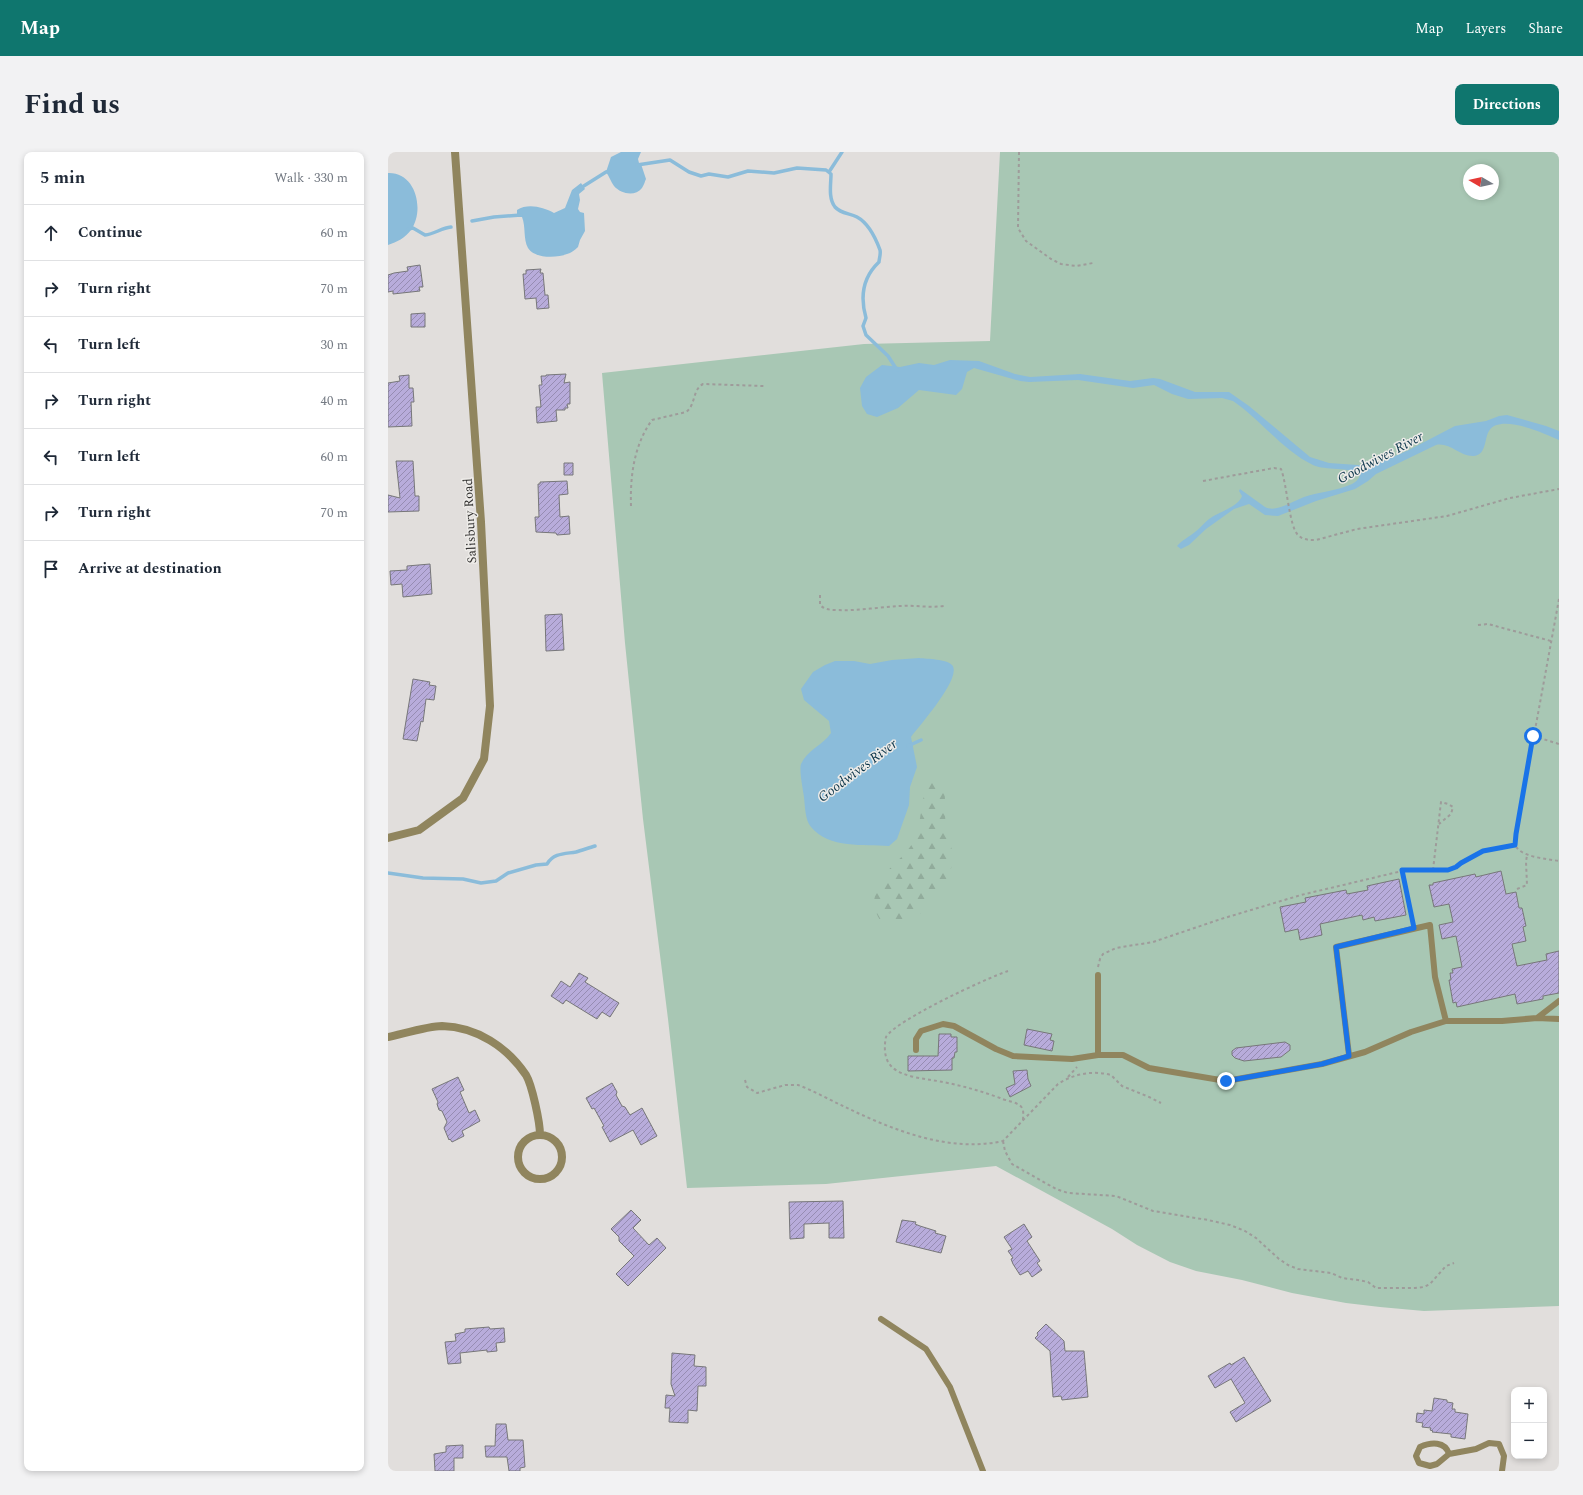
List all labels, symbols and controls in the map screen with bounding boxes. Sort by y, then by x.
text: Map [20,14,60,43]
text: Map [1415,18,1444,39]
text: Layers [1466,18,1506,39]
text: Share [1528,18,1563,39]
text: Find us [24,83,120,126]
button: Directions [1455,84,1559,125]
north arrow [1463,164,1499,200]
text: 5 min [40,165,85,191]
text: Walk · 330 m [274,168,348,188]
text: Continue [78,221,143,244]
icon: ahead [40,222,62,244]
text: 60 m [321,223,348,243]
text: Turn right [78,277,151,300]
icon: right [40,278,62,300]
text: 70 m [321,279,348,299]
text: Turn left [78,333,140,356]
icon: left [40,334,62,356]
text: 30 m [321,335,348,355]
text: Turn right [78,389,151,412]
icon: right [40,390,62,412]
text: 40 m [321,391,348,411]
water label: Goodwives River [1333,426,1427,489]
text: Turn left [78,445,140,468]
icon: left [40,446,62,468]
text: 60 m [321,447,348,467]
street label: Salisbury Road [458,478,482,564]
text: Turn right [78,501,151,524]
icon: right [40,502,62,524]
text: 70 m [321,503,348,523]
text: Arrive at destination [78,557,222,580]
icon: arrive [40,558,62,580]
route start [1524,727,1542,745]
water label: Goodwives River [813,733,902,807]
route end [1217,1072,1235,1090]
map controls [1511,1387,1547,1459]
button: + [1511,1387,1547,1423]
button: − [1511,1423,1547,1459]

